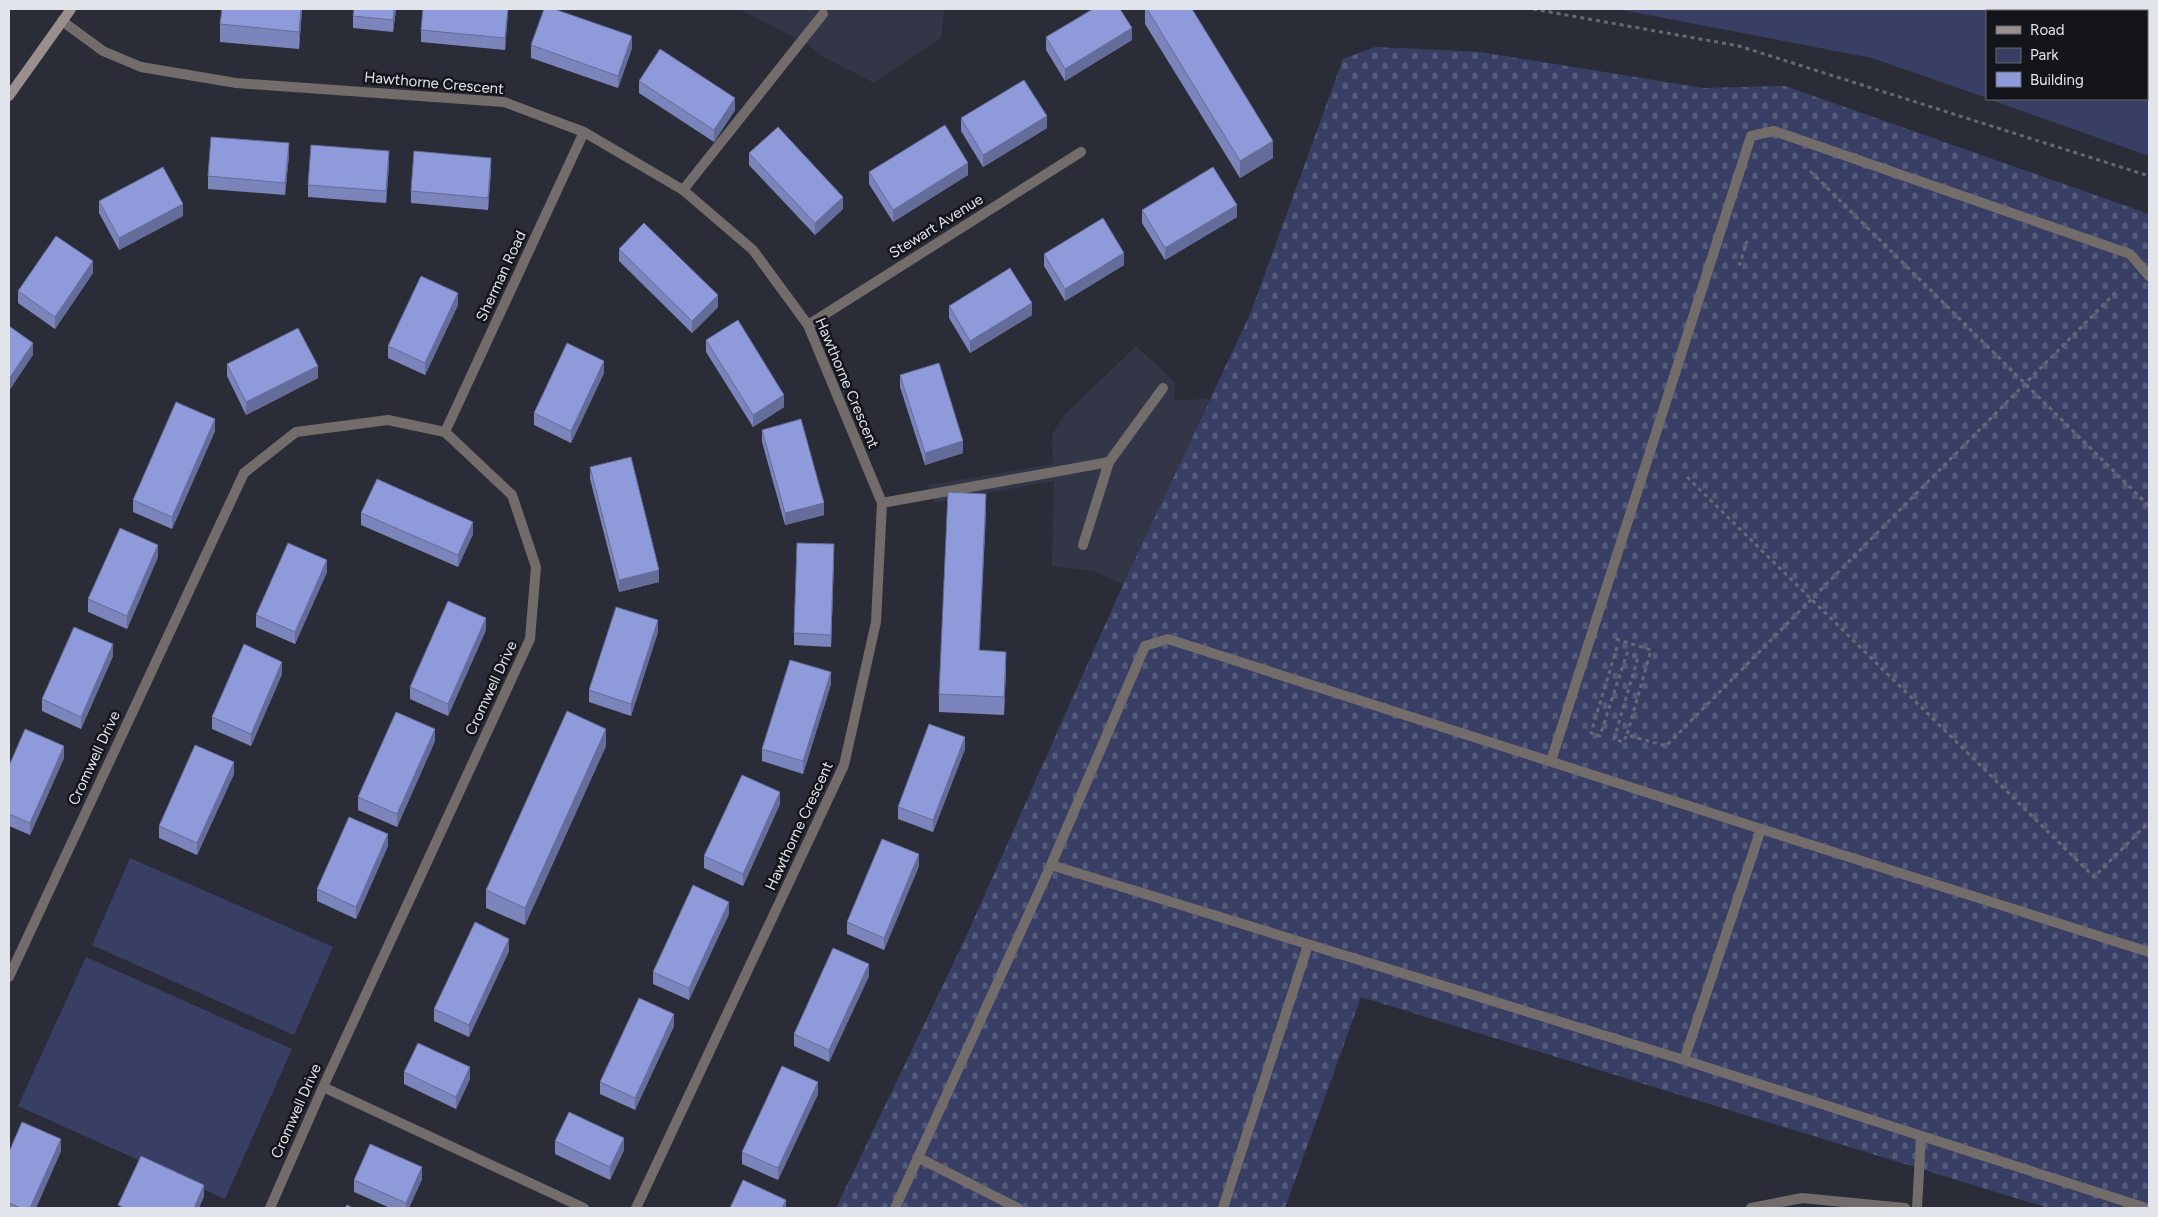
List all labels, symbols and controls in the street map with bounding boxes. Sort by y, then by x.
legend [1986,10,2148,100]
text: Road [2030,21,2065,39]
text: Park [2030,46,2059,64]
street label: Hawthorne Crescent [363,68,505,98]
text: Building [2030,71,2084,89]
street label: Stewart Avenue [886,190,986,262]
street label: Sherman Road [472,228,530,324]
street label: Hawthorne Crescent [811,315,883,451]
street label: Cromwell Drive [461,638,521,738]
street label: Cromwell Drive [64,708,124,808]
street label: Hawthorne Crescent [761,758,837,893]
street label: Cromwell Drive [267,1061,325,1161]

